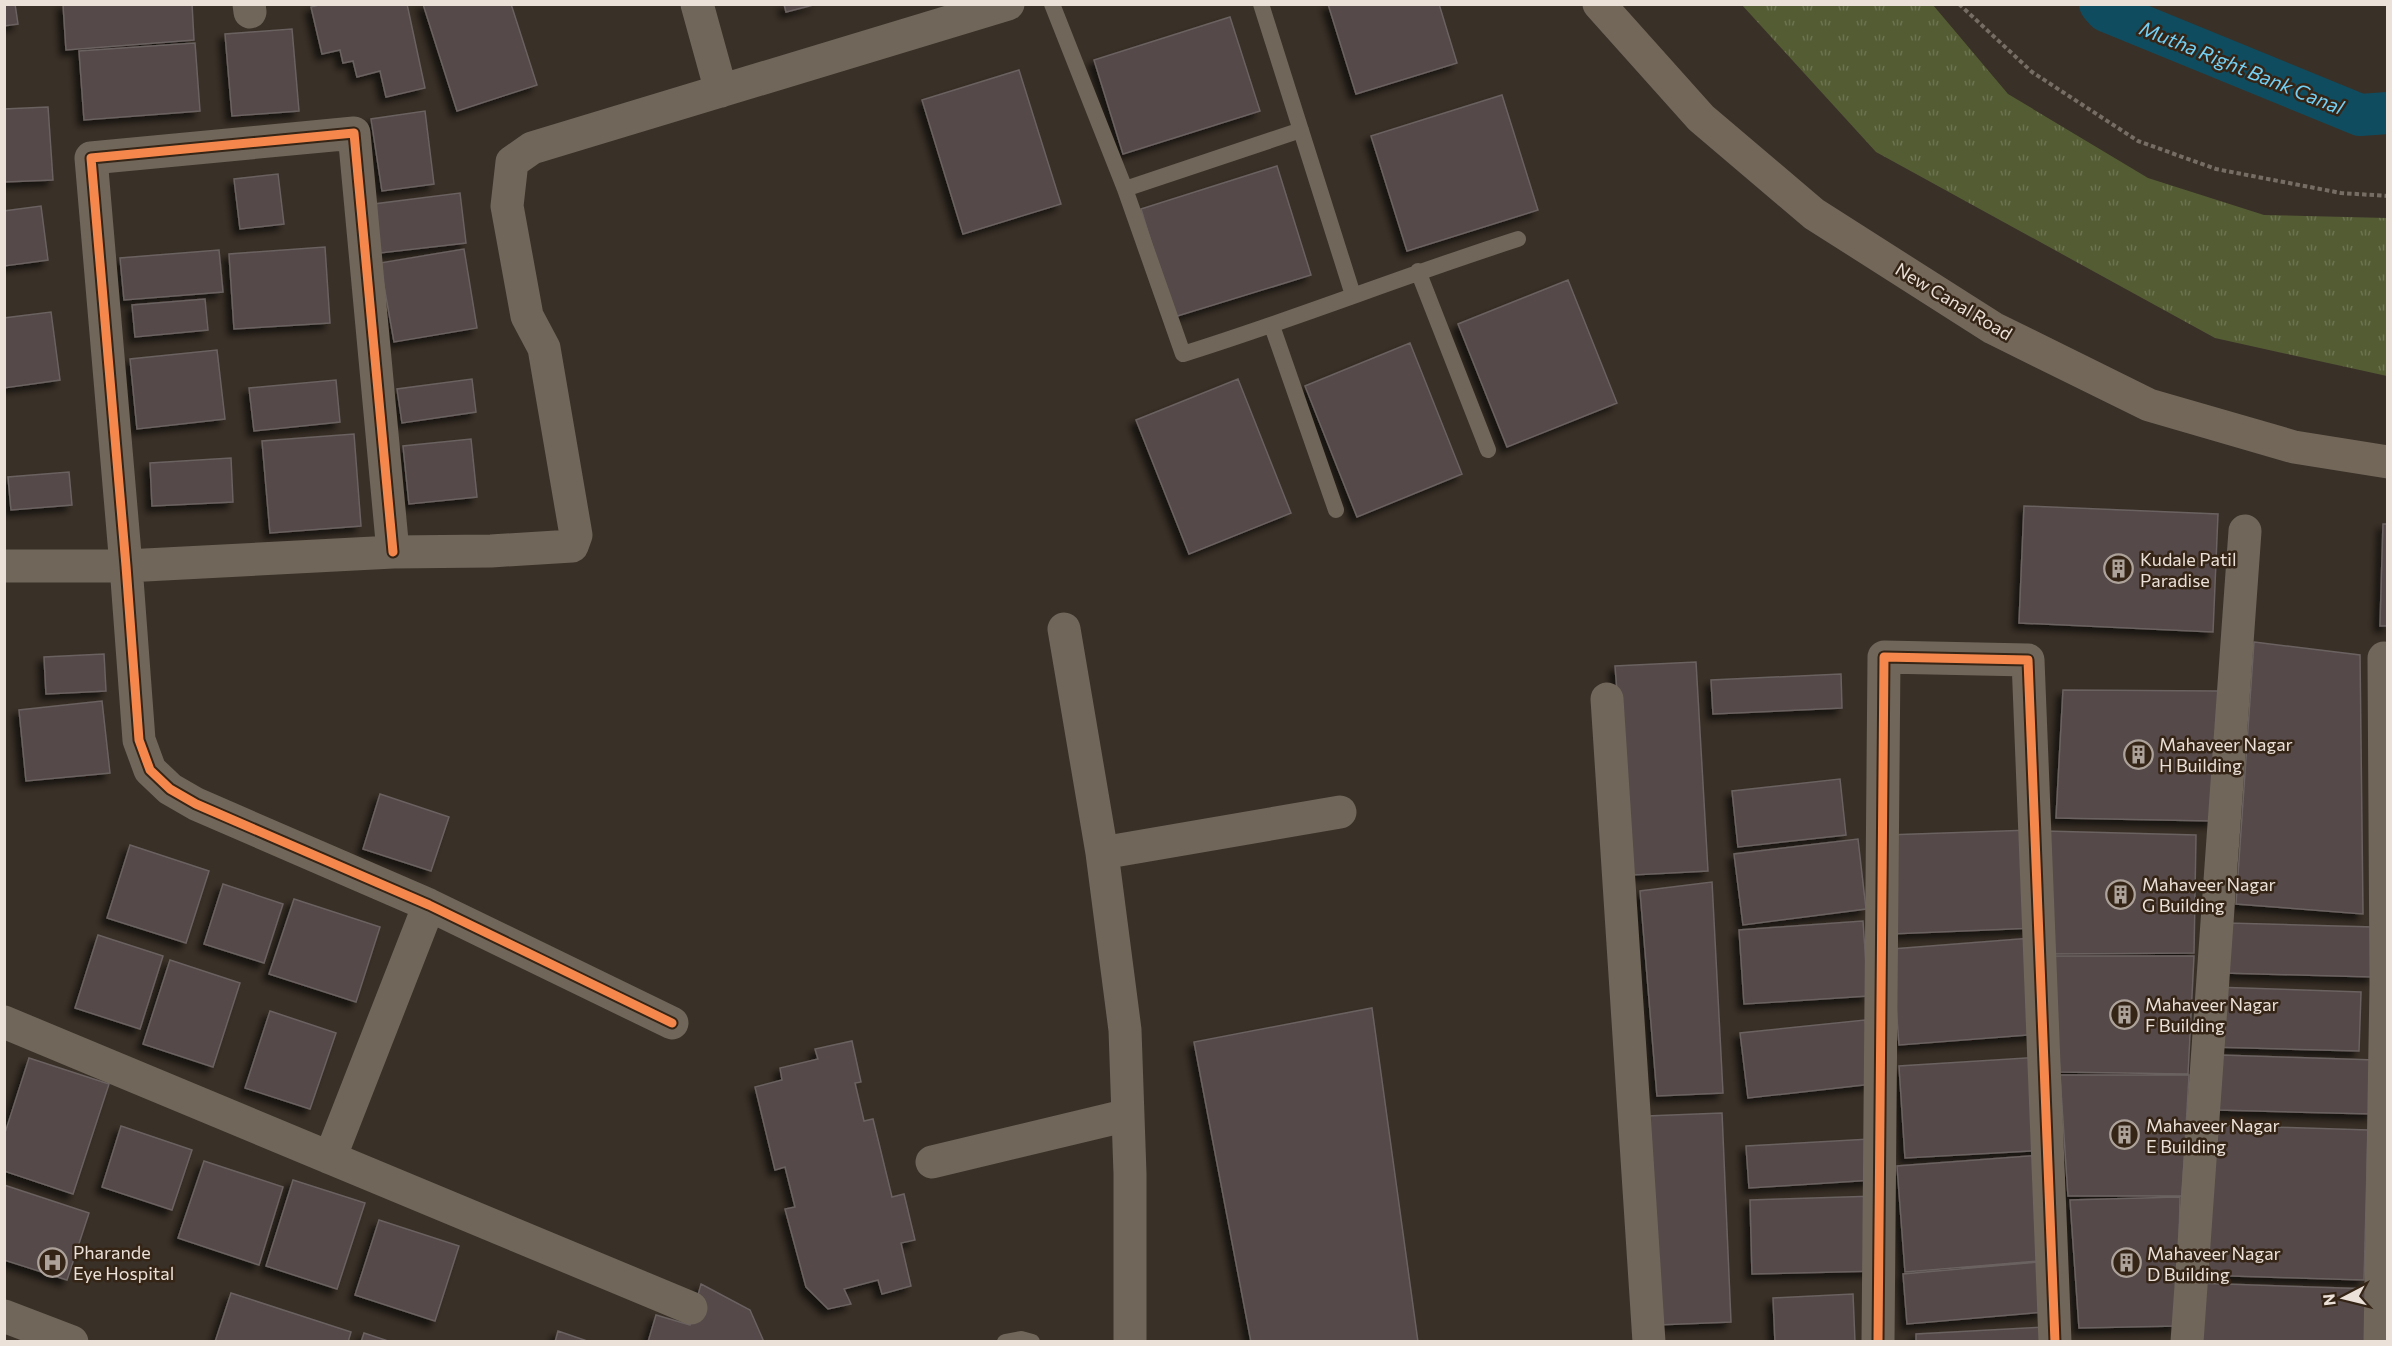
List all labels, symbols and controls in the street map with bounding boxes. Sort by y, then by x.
water label: Mutha Right Bank Canal [2137,15,2348,119]
street label: New Canal Road [1892,258,2016,344]
place label: Kudale Patil Paradise [2140,548,2237,591]
building icon: Kudale Patil Paradise [2103,553,2135,585]
place label: Mahaveer Nagar H Building [2159,733,2293,776]
building icon: Mahaveer Nagar H Building [2122,738,2154,770]
place label: Mahaveer Nagar G Building [2142,873,2276,916]
building icon: Mahaveer Nagar G Building [2105,878,2137,910]
place label: Mahaveer Nagar F Building [2145,993,2279,1036]
building icon: Mahaveer Nagar F Building [2108,998,2140,1030]
place label: Mahaveer Nagar E Building [2146,1114,2280,1157]
building icon: Mahaveer Nagar E Building [2109,1119,2141,1151]
place label: Pharande Eye Hospital [73,1241,174,1284]
place label: Mahaveer Nagar D Building [2147,1242,2281,1285]
hospital icon: Pharande Eye Hospital [36,1246,68,1278]
building icon: Mahaveer Nagar D Building [2110,1247,2142,1279]
north arrow [2314,1268,2374,1328]
text: N [2318,1293,2339,1307]

